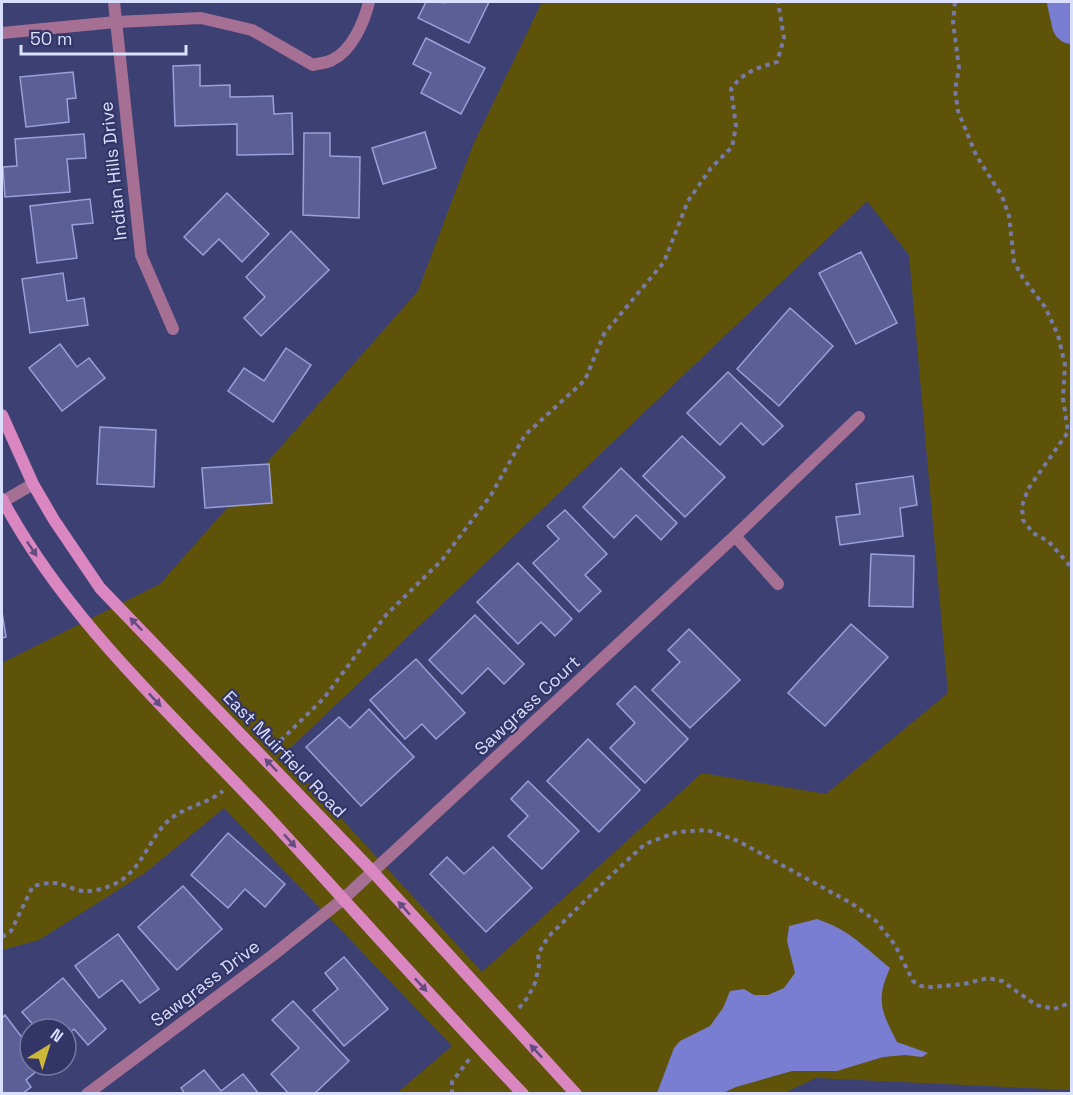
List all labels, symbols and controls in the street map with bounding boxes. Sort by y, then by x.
scale bar [21,18,186,56]
text: 50 m [30,27,72,50]
street label: Indian Hills Drive [94,100,132,242]
one-way arrow [26,541,37,557]
one-way arrow [130,617,144,631]
street label: Sawgrass Court [469,650,585,760]
street label: East Muirfield Road [218,686,352,822]
one-way arrow [148,692,162,707]
one-way arrow [264,758,278,773]
one-way arrow [283,833,296,848]
one-way arrow [397,900,411,915]
street label: Sawgrass Drive [146,935,264,1031]
one-way arrow [414,977,428,992]
north arrow [18,1017,78,1077]
text: N [46,1024,68,1047]
one-way arrow [530,1044,544,1058]

